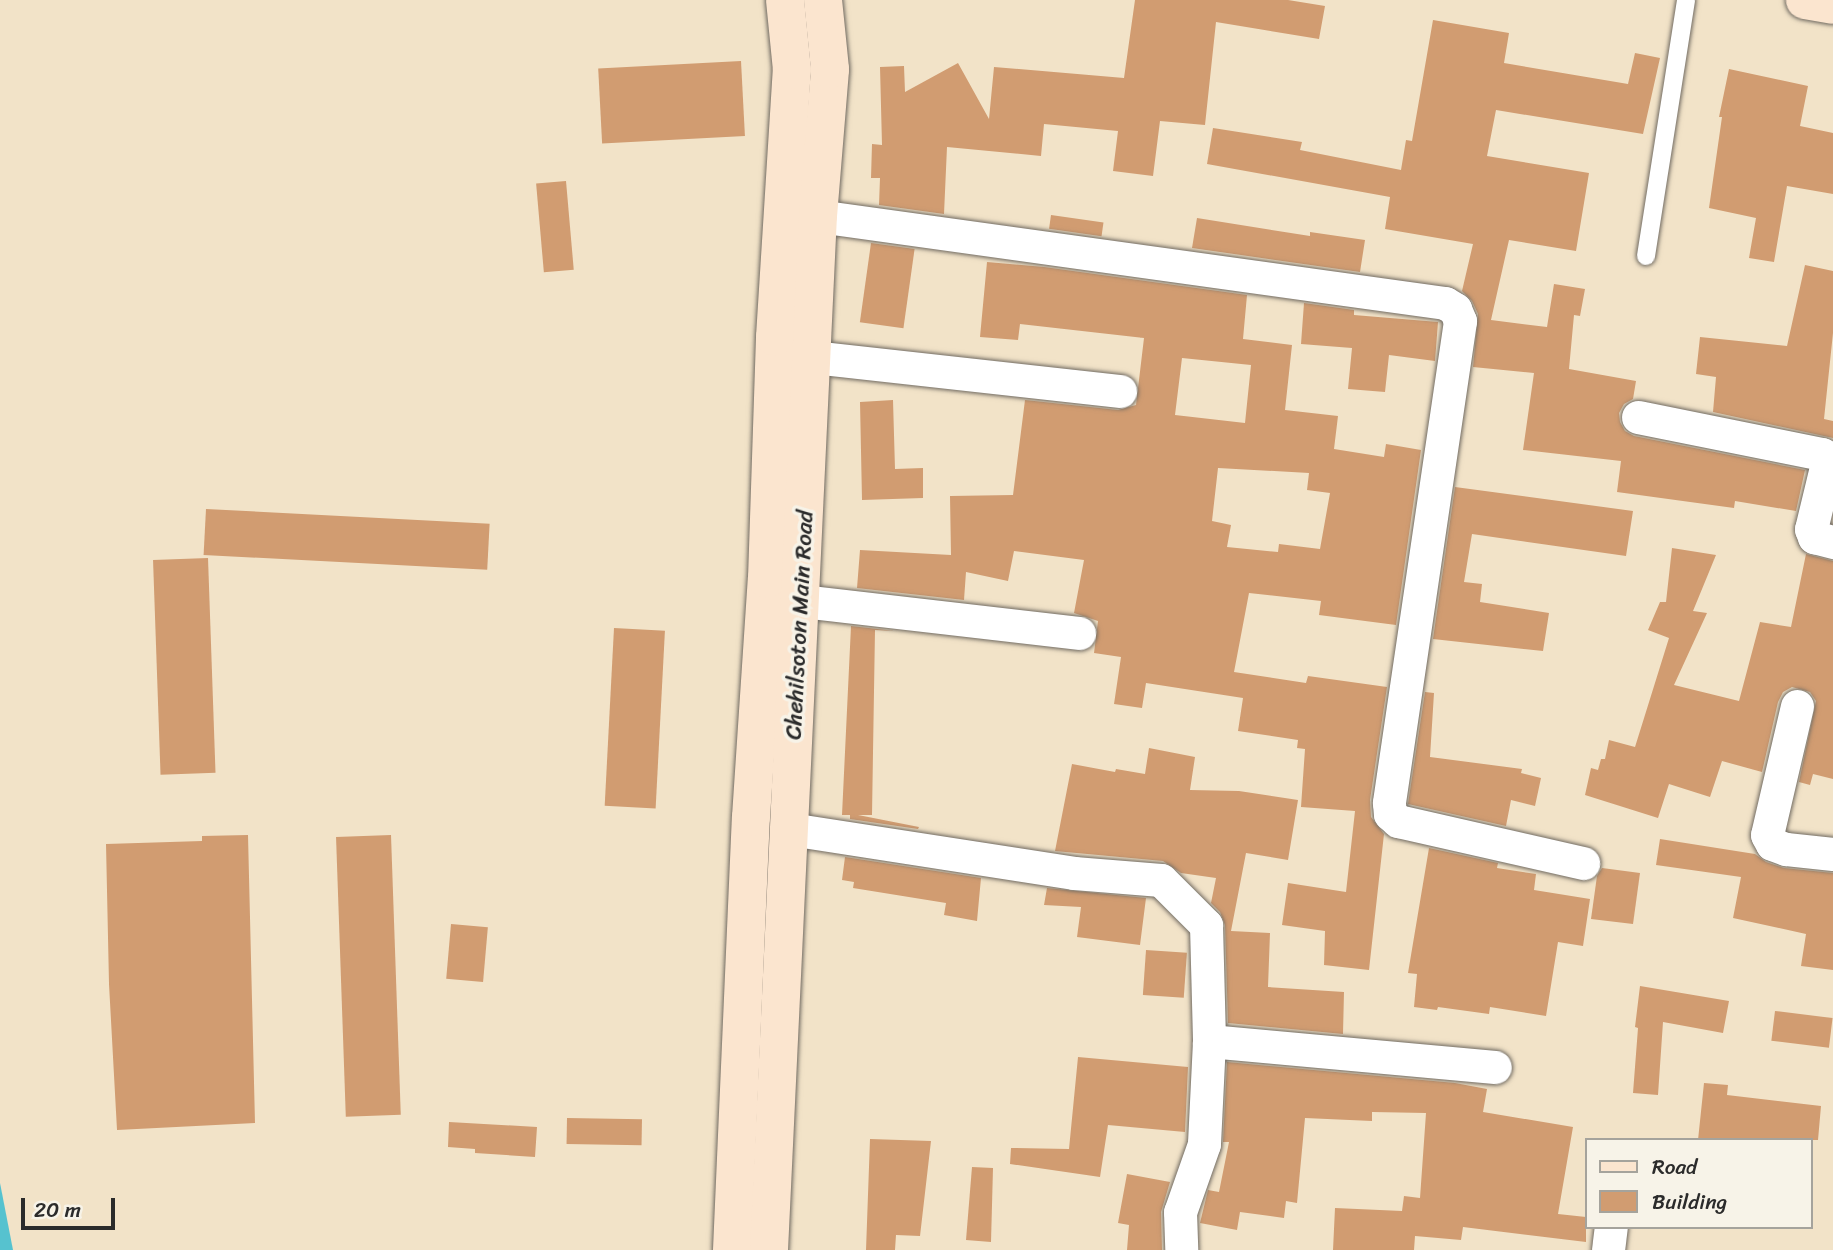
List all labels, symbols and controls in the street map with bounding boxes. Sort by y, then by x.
street label: Chehilsoton Main Road [780,510,820,740]
legend [1584,1138,1812,1229]
text: Road [1652,1148,1697,1186]
text: Building [1652,1183,1727,1221]
scale bar [24,1184,119,1228]
text: 20 m [34,1191,81,1229]

